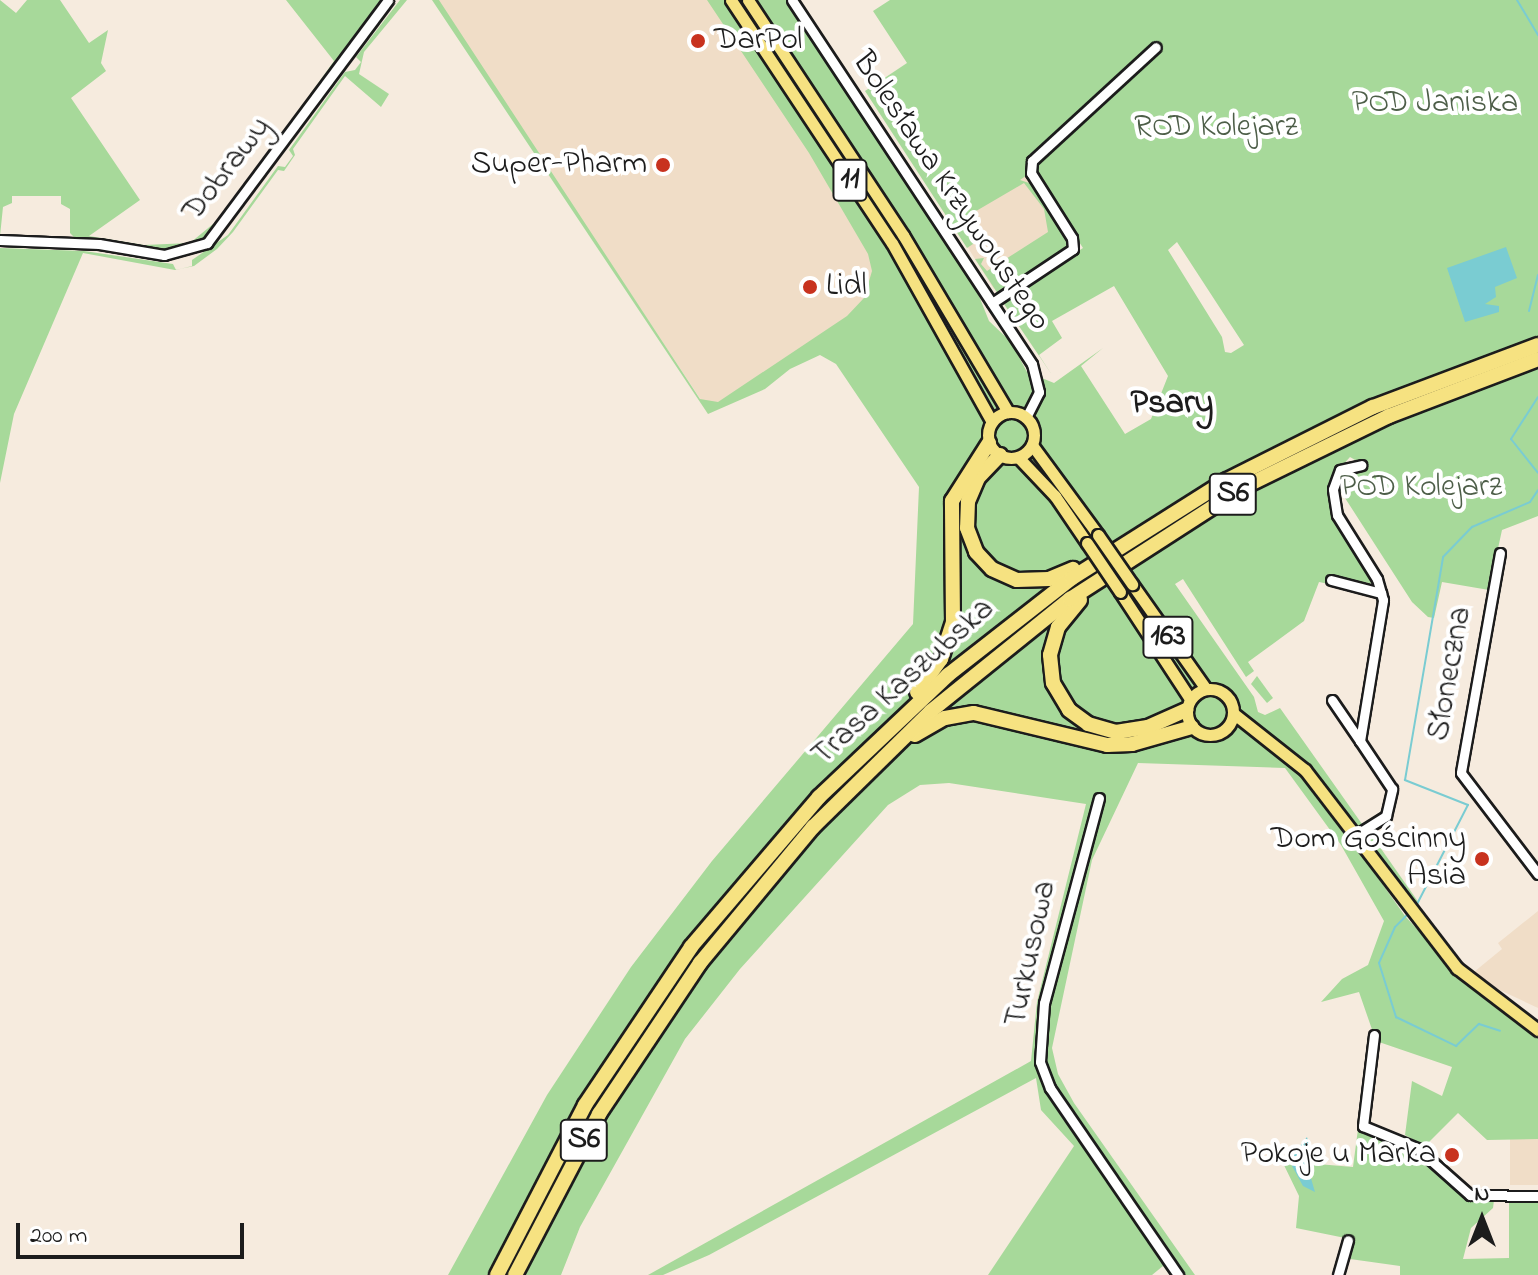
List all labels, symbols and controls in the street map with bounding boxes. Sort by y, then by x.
place label: DarPol [714,22,802,60]
marker: DarPol [689,32,707,50]
street label: Bolesława Krzywoustego [842,45,1058,339]
park label: POD Janiska [1352,85,1518,123]
park label: ROD Kolejarz [1134,109,1298,147]
street label: Dobrawy [175,110,281,230]
place label: Super-Pharm [471,146,647,184]
road number: 11 [832,154,868,206]
marker: Super-Pharm [654,156,672,174]
place label: Lidl [826,268,867,306]
marker: Lidl [801,278,819,296]
district label: Psary [1131,385,1213,425]
road number: S6 [1207,468,1259,520]
park label: POD Kolejarz [1340,469,1502,507]
street label: Trasa Kaszubska [805,591,1003,775]
street label: Słoneczna [1420,604,1482,744]
road number: 163 [1142,611,1194,663]
place label: Dom Gościnny Asia [1271,822,1466,897]
marker: Dom Gościnny Asia [1473,850,1491,868]
street label: Turkusowa [998,878,1066,1030]
road number: S6 [558,1114,610,1166]
place label: Pokoje u Marka [1241,1136,1436,1174]
marker: Pokoje u Marka [1443,1146,1461,1164]
north arrow [1442,1179,1522,1259]
text: N [1475,1179,1489,1211]
scale bar [20,1207,248,1257]
text: 200 m [30,1219,87,1254]

